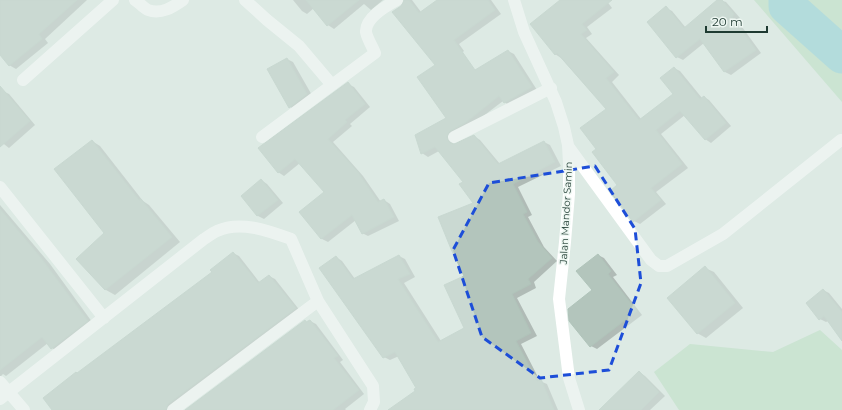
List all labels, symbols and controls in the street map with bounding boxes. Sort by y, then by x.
scale bar [706,8,767,34]
text: 20 m [712,14,743,29]
street label: Jalan Mandor Samin [557,161,575,266]

